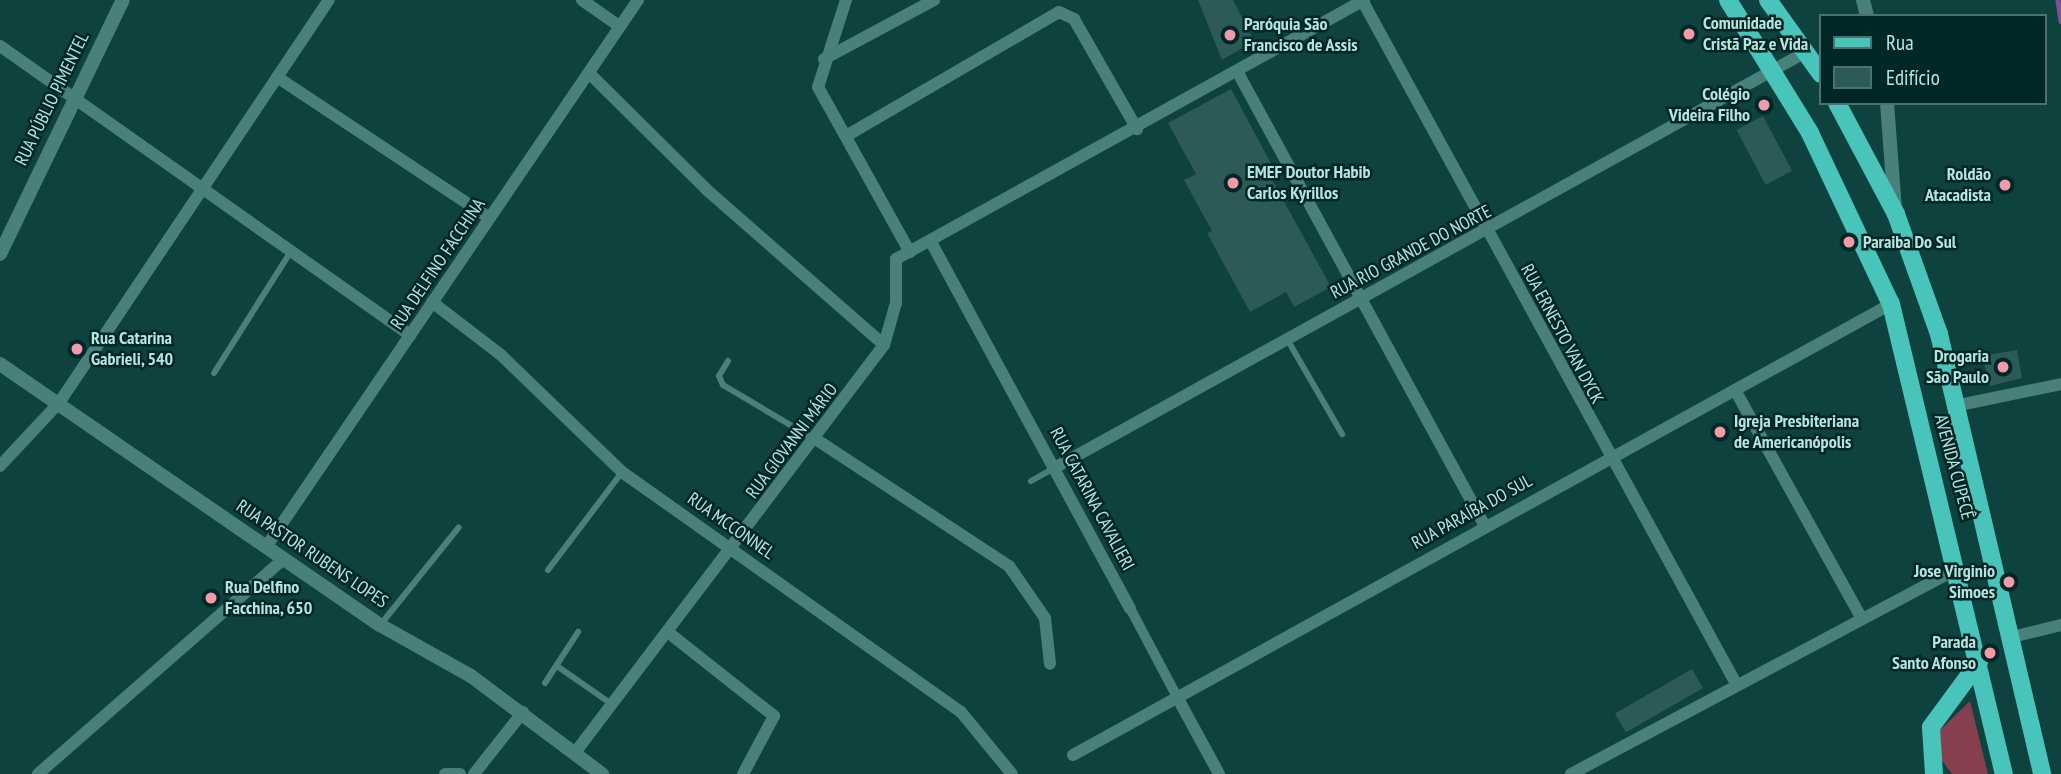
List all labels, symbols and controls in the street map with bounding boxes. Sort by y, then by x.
place label: Comunidade Cristã Paz e Vida [1703,13,1809,56]
place label: Paróquia São Francisco de Assis [1244,14,1358,56]
legend [1820,14,2047,105]
marker: Comunidade Cristã Paz e Vida [1681,26,1697,42]
marker: Paróquia São Francisco de Assis [1222,27,1238,43]
street label: RUA PÚBLIO PIMENTEL [10,29,94,169]
text: Rua [1886,29,1914,56]
text: Edifício [1886,64,1940,91]
place label: Colégio Videira Filho [1669,84,1750,126]
marker: Colégio Videira Filho [1756,97,1772,113]
place label: EMEF Doutor Habib Carlos Kyrillos [1247,162,1371,204]
place label: Roldão Atacadista [1925,164,1991,206]
marker: EMEF Doutor Habib Carlos Kyrillos [1225,175,1241,191]
marker: Roldão Atacadista [1997,177,2013,193]
street label: RUA DELFINO FACCHINA [386,194,490,334]
street label: RUA RIO GRANDE DO NORTE [1327,200,1495,304]
place label: Paraiba Do Sul [1863,231,1956,253]
marker: Paraiba Do Sul [1841,234,1857,250]
street label: RUA ERNESTO VAN DYCK [1516,260,1608,408]
place label: Rua Catarina Gabrieli, 540 [91,328,174,370]
marker: Rua Catarina Gabrieli, 540 [69,341,85,357]
place label: Drogaria São Paulo [1926,346,1989,388]
marker: Drogaria São Paulo [1995,359,2011,375]
street label: RUA GIOVANNI MÁRIO [742,379,842,503]
place label: Igreja Presbiteriana de Americanópolis [1734,411,1859,453]
street label: AVENIDA CUPECÊ [1930,412,1978,522]
street label: RUA CATARINA CAVALIERI [1045,423,1139,575]
marker: Igreja Presbiteriana de Americanópolis [1712,424,1728,440]
street label: RUA PARAÍBA DO SUL [1408,470,1536,554]
street label: RUA MCCONNEL [683,488,779,564]
street label: RUA PASTOR RUBENS LOPES [232,495,392,613]
place label: Jose Virginio Simoes [1914,561,1995,604]
marker: Jose Virginio Simoes [2001,574,2017,590]
place label: Rua Delfino Facchina, 650 [225,577,313,620]
marker: Rua Delfino Facchina, 650 [203,590,219,606]
place label: Parada Santo Afonso [1891,632,1976,674]
marker: Parada Santo Afonso [1982,645,1998,661]

